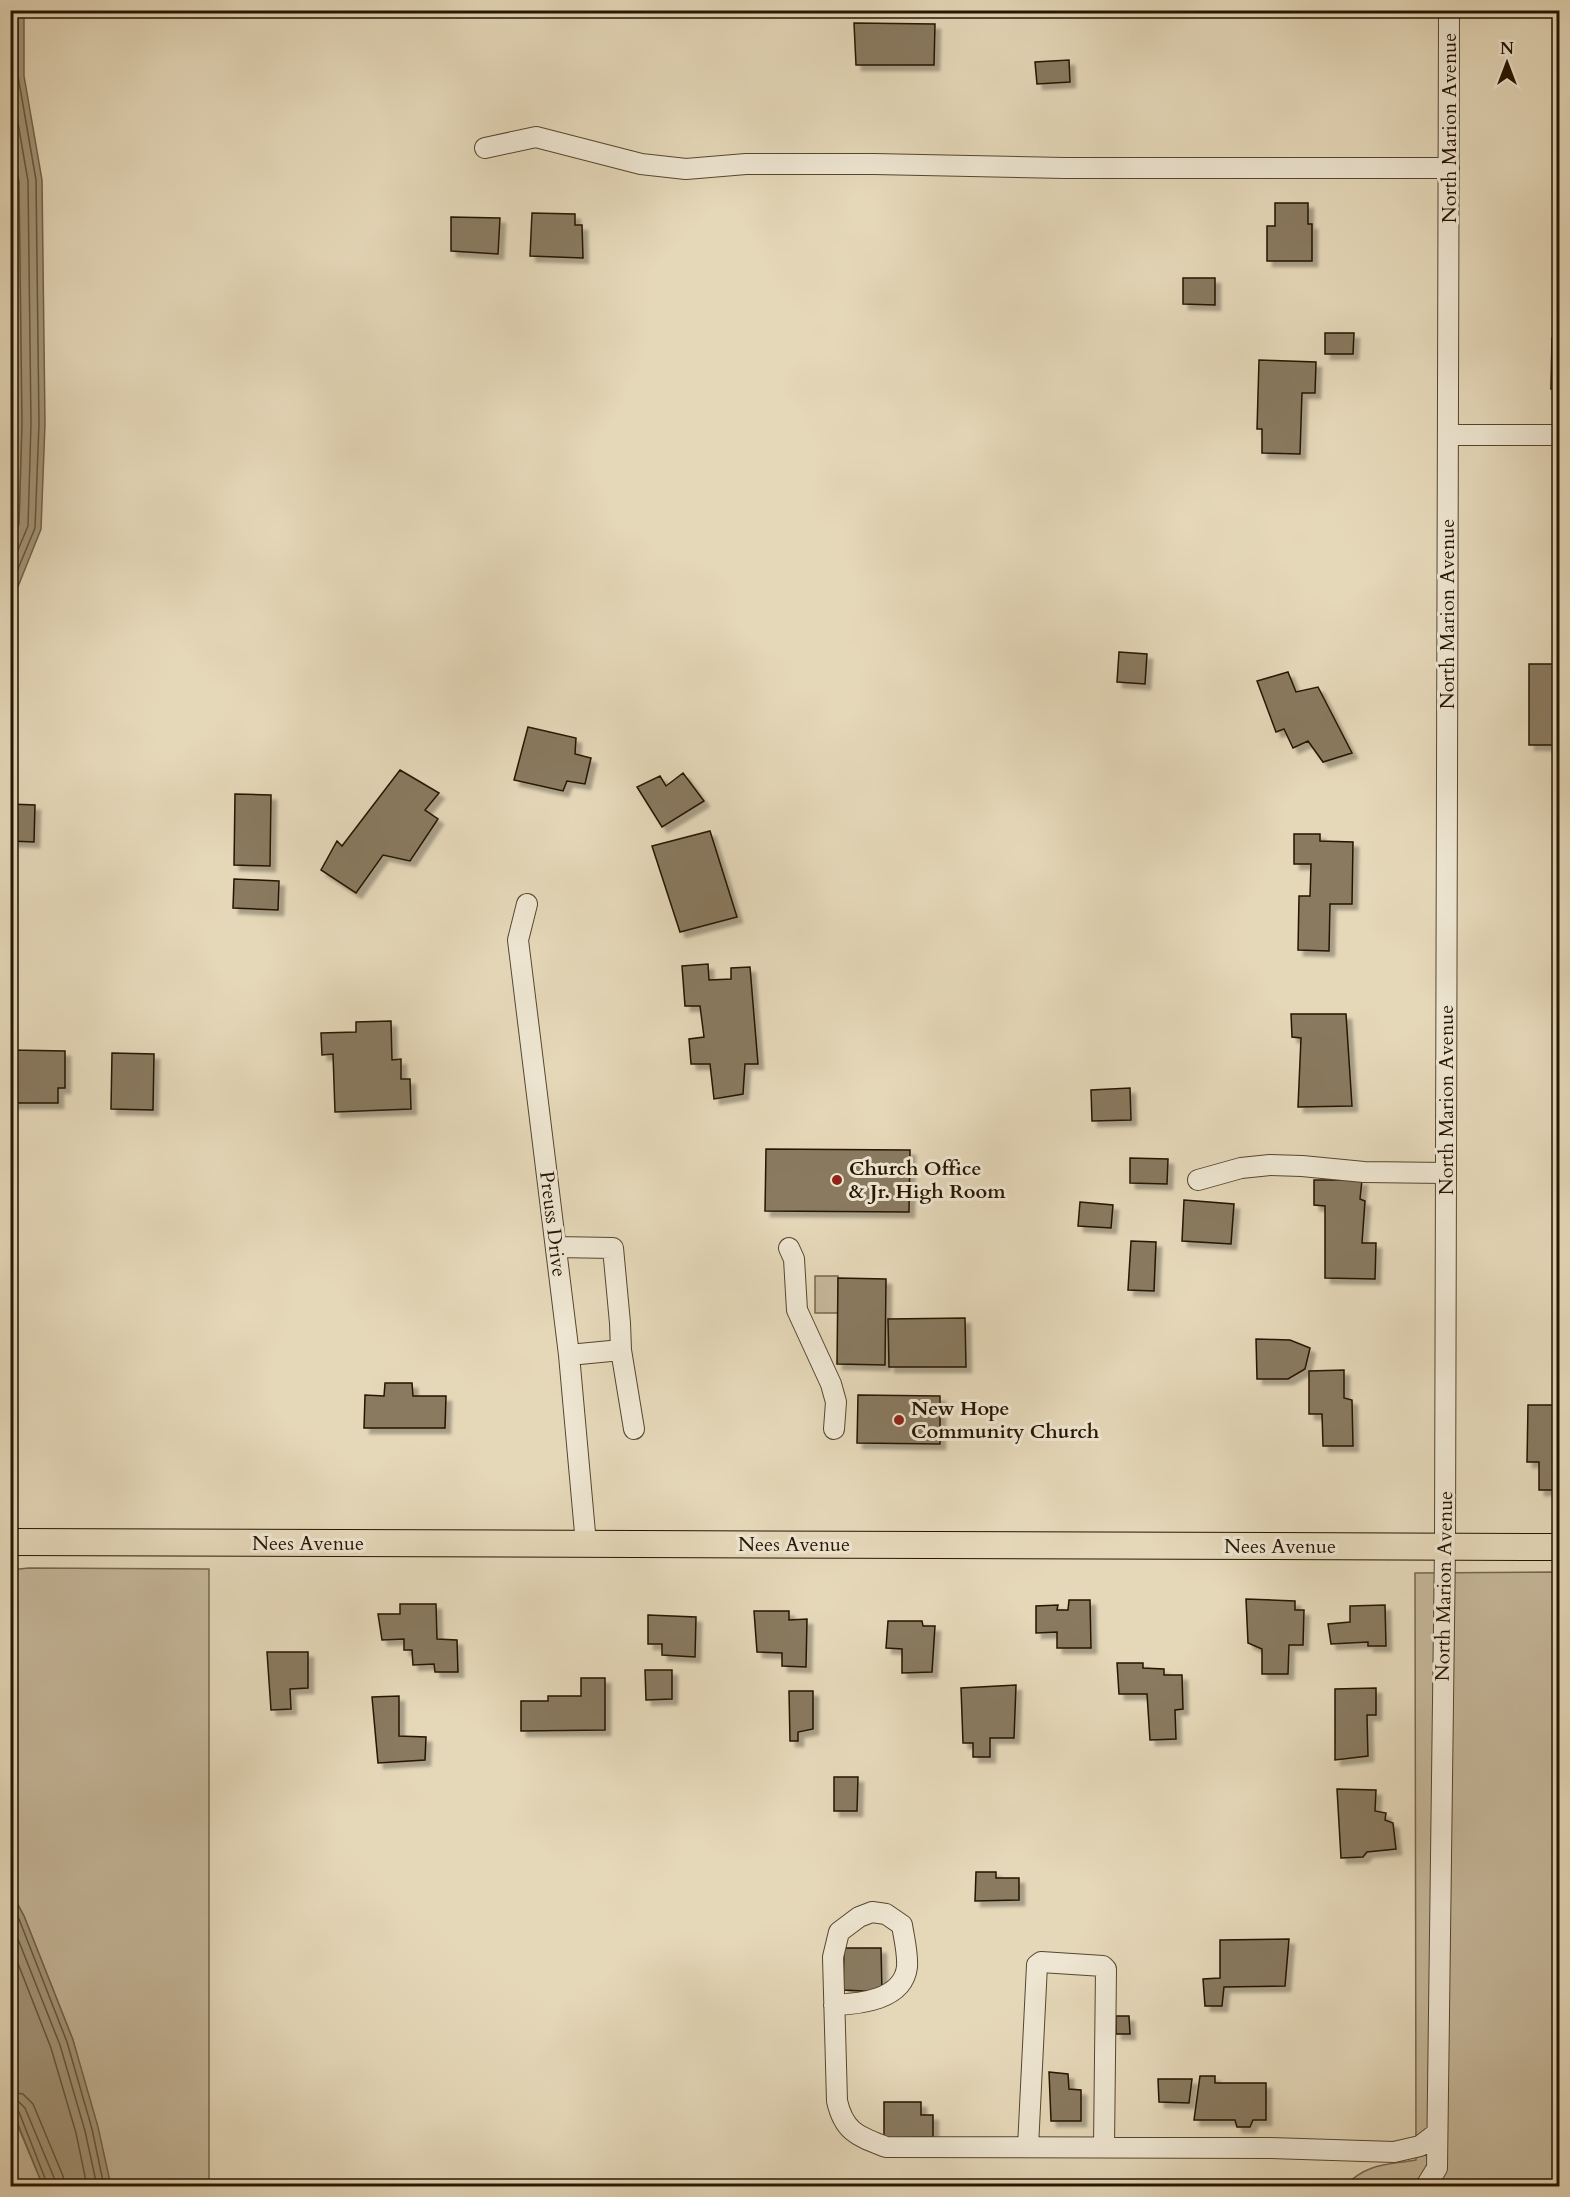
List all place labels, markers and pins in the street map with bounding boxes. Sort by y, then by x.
place label: Church Office & Jr. High Room [849,1155,1006,1205]
marker: Church Office & Jr. High Room [830,1173,844,1187]
place label: New Hope Community Church [911,1395,1100,1445]
marker: New Hope Community Church [892,1413,906,1427]

